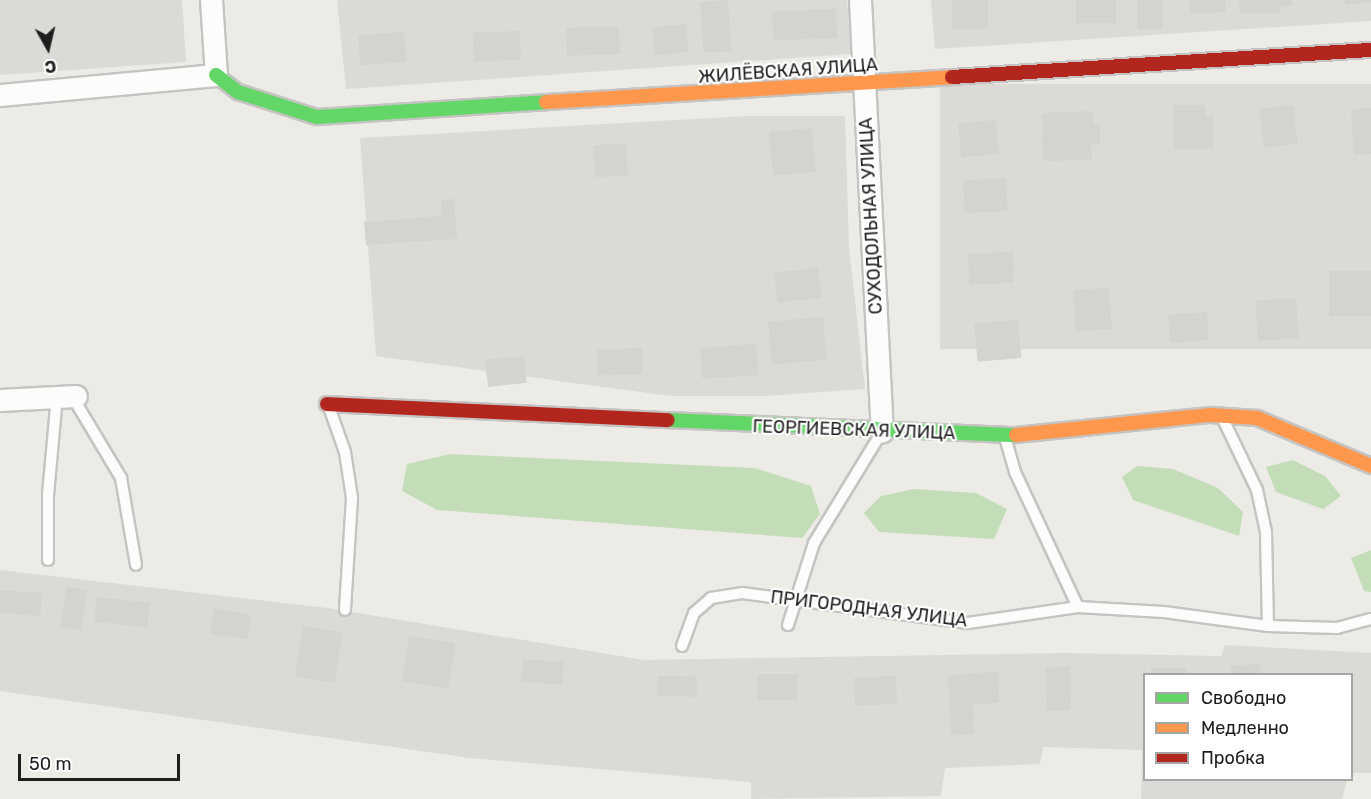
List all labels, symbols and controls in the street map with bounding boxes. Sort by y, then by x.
north arrow [18,18,78,78]
street label: ЖИЛЁВСКАЯ УЛИЦА [697,54,879,88]
text: С [44,56,57,77]
street label: СУХОДОЛЬНАЯ УЛИЦА [855,117,887,315]
street label: ГЕОРГИЕВСКАЯ УЛИЦА [752,416,956,444]
street label: ПРИГОРОДНАЯ УЛИЦА [769,586,969,632]
legend [1143,673,1353,781]
text: Свободно [1201,687,1286,709]
text: Медленно [1201,717,1289,739]
scale bar [21,742,183,780]
text: Пробка [1201,747,1265,769]
text: 50 m [29,753,72,775]

